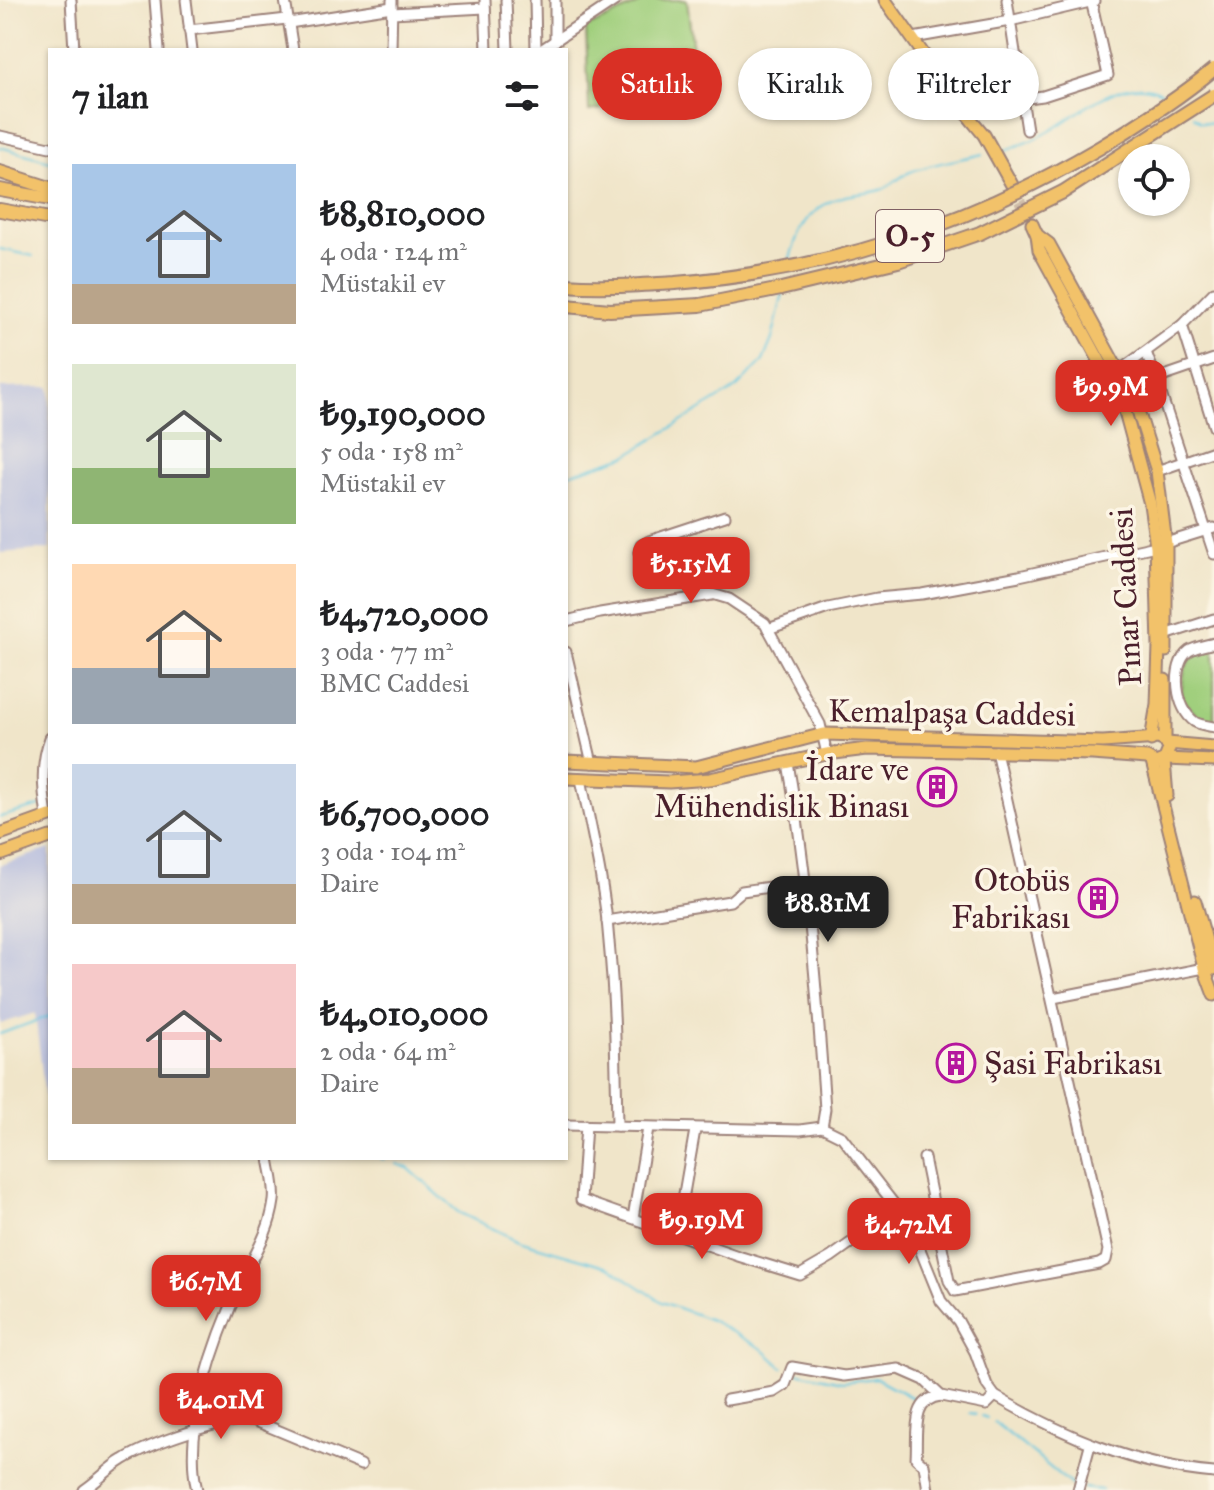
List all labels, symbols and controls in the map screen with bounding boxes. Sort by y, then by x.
chip: Satılık [592,48,722,120]
chip: Kiralık [738,48,872,120]
chip: Filtreler [888,48,1039,120]
icon: filters [500,74,544,118]
text: 7 ilan [72,76,149,117]
map controls [1118,144,1190,216]
button: locate [1118,144,1190,216]
text: ₺8,810,000 [320,193,486,234]
icon: home [136,196,232,292]
road number: O-5 [876,210,944,262]
text: 4 oda · 124 m² [320,235,467,267]
text: Müstakil ev [320,267,445,299]
pin: ₺9.9M [1055,360,1167,428]
text: ₺9.9M [1073,370,1149,402]
text: ₺9,190,000 [320,393,486,434]
icon: home [136,396,232,492]
text: 5 oda · 158 m² [320,435,463,467]
text: Müstakil ev [320,467,445,499]
street label: Pınar Caddesi [1102,507,1150,687]
pin: ₺5.15M [626,537,756,605]
text: ₺5.15M [651,547,731,579]
text: ₺4,720,000 [320,593,489,634]
icon: home [136,596,232,692]
text: 3 oda · 77 m² [320,635,453,667]
text: BMC Caddesi [320,667,469,699]
street label: Kemalpaşa Caddesi [828,691,1076,735]
place label: İdare ve Mühendislik Binası [654,750,909,826]
building icon: İdare ve Mühendislik Binası [916,766,958,808]
text: ₺6,700,000 [320,793,490,834]
icon: home [136,796,232,892]
text: 3 oda · 104 m² [320,835,465,867]
place label: Otobüs Fabrikası [951,861,1070,937]
text: Daire [320,867,379,899]
pin: ₺8.81M [763,876,893,944]
building icon: Otobüs Fabrikası [1077,877,1119,919]
text: ₺8.81M [785,886,871,918]
text: ₺4,010,000 [320,993,489,1034]
icon: home [136,996,232,1092]
text: 2 oda · 64 m² [320,1035,455,1067]
building icon: Şasi Fabrikası [935,1042,977,1084]
place label: Şasi Fabrikası [984,1044,1162,1083]
text: Daire [320,1067,379,1099]
pin: ₺9.19M [637,1193,767,1261]
pin: ₺4.72M [844,1198,974,1266]
text: ₺9.19M [659,1203,745,1235]
text: ₺4.72M [865,1208,953,1240]
pin: ₺6.7M [150,1255,262,1323]
text: ₺6.7M [170,1265,242,1297]
pin: ₺4.01M [156,1373,286,1441]
text: ₺4.01M [177,1383,265,1415]

